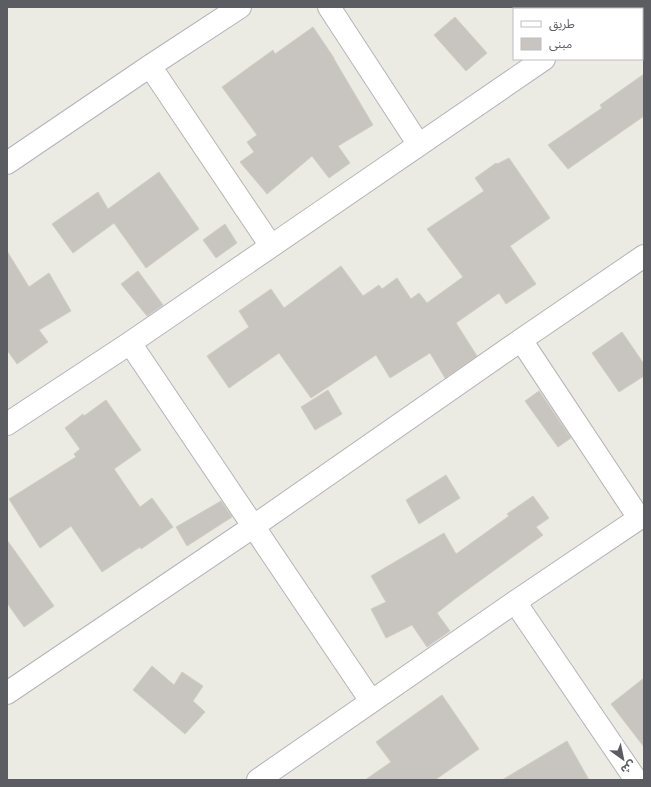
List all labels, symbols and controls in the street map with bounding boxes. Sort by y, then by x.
legend [513,8,643,60]
text: طريق [549,16,575,32]
text: مبنى [549,36,572,51]
north arrow [603,739,643,779]
text: ش [618,757,639,777]

